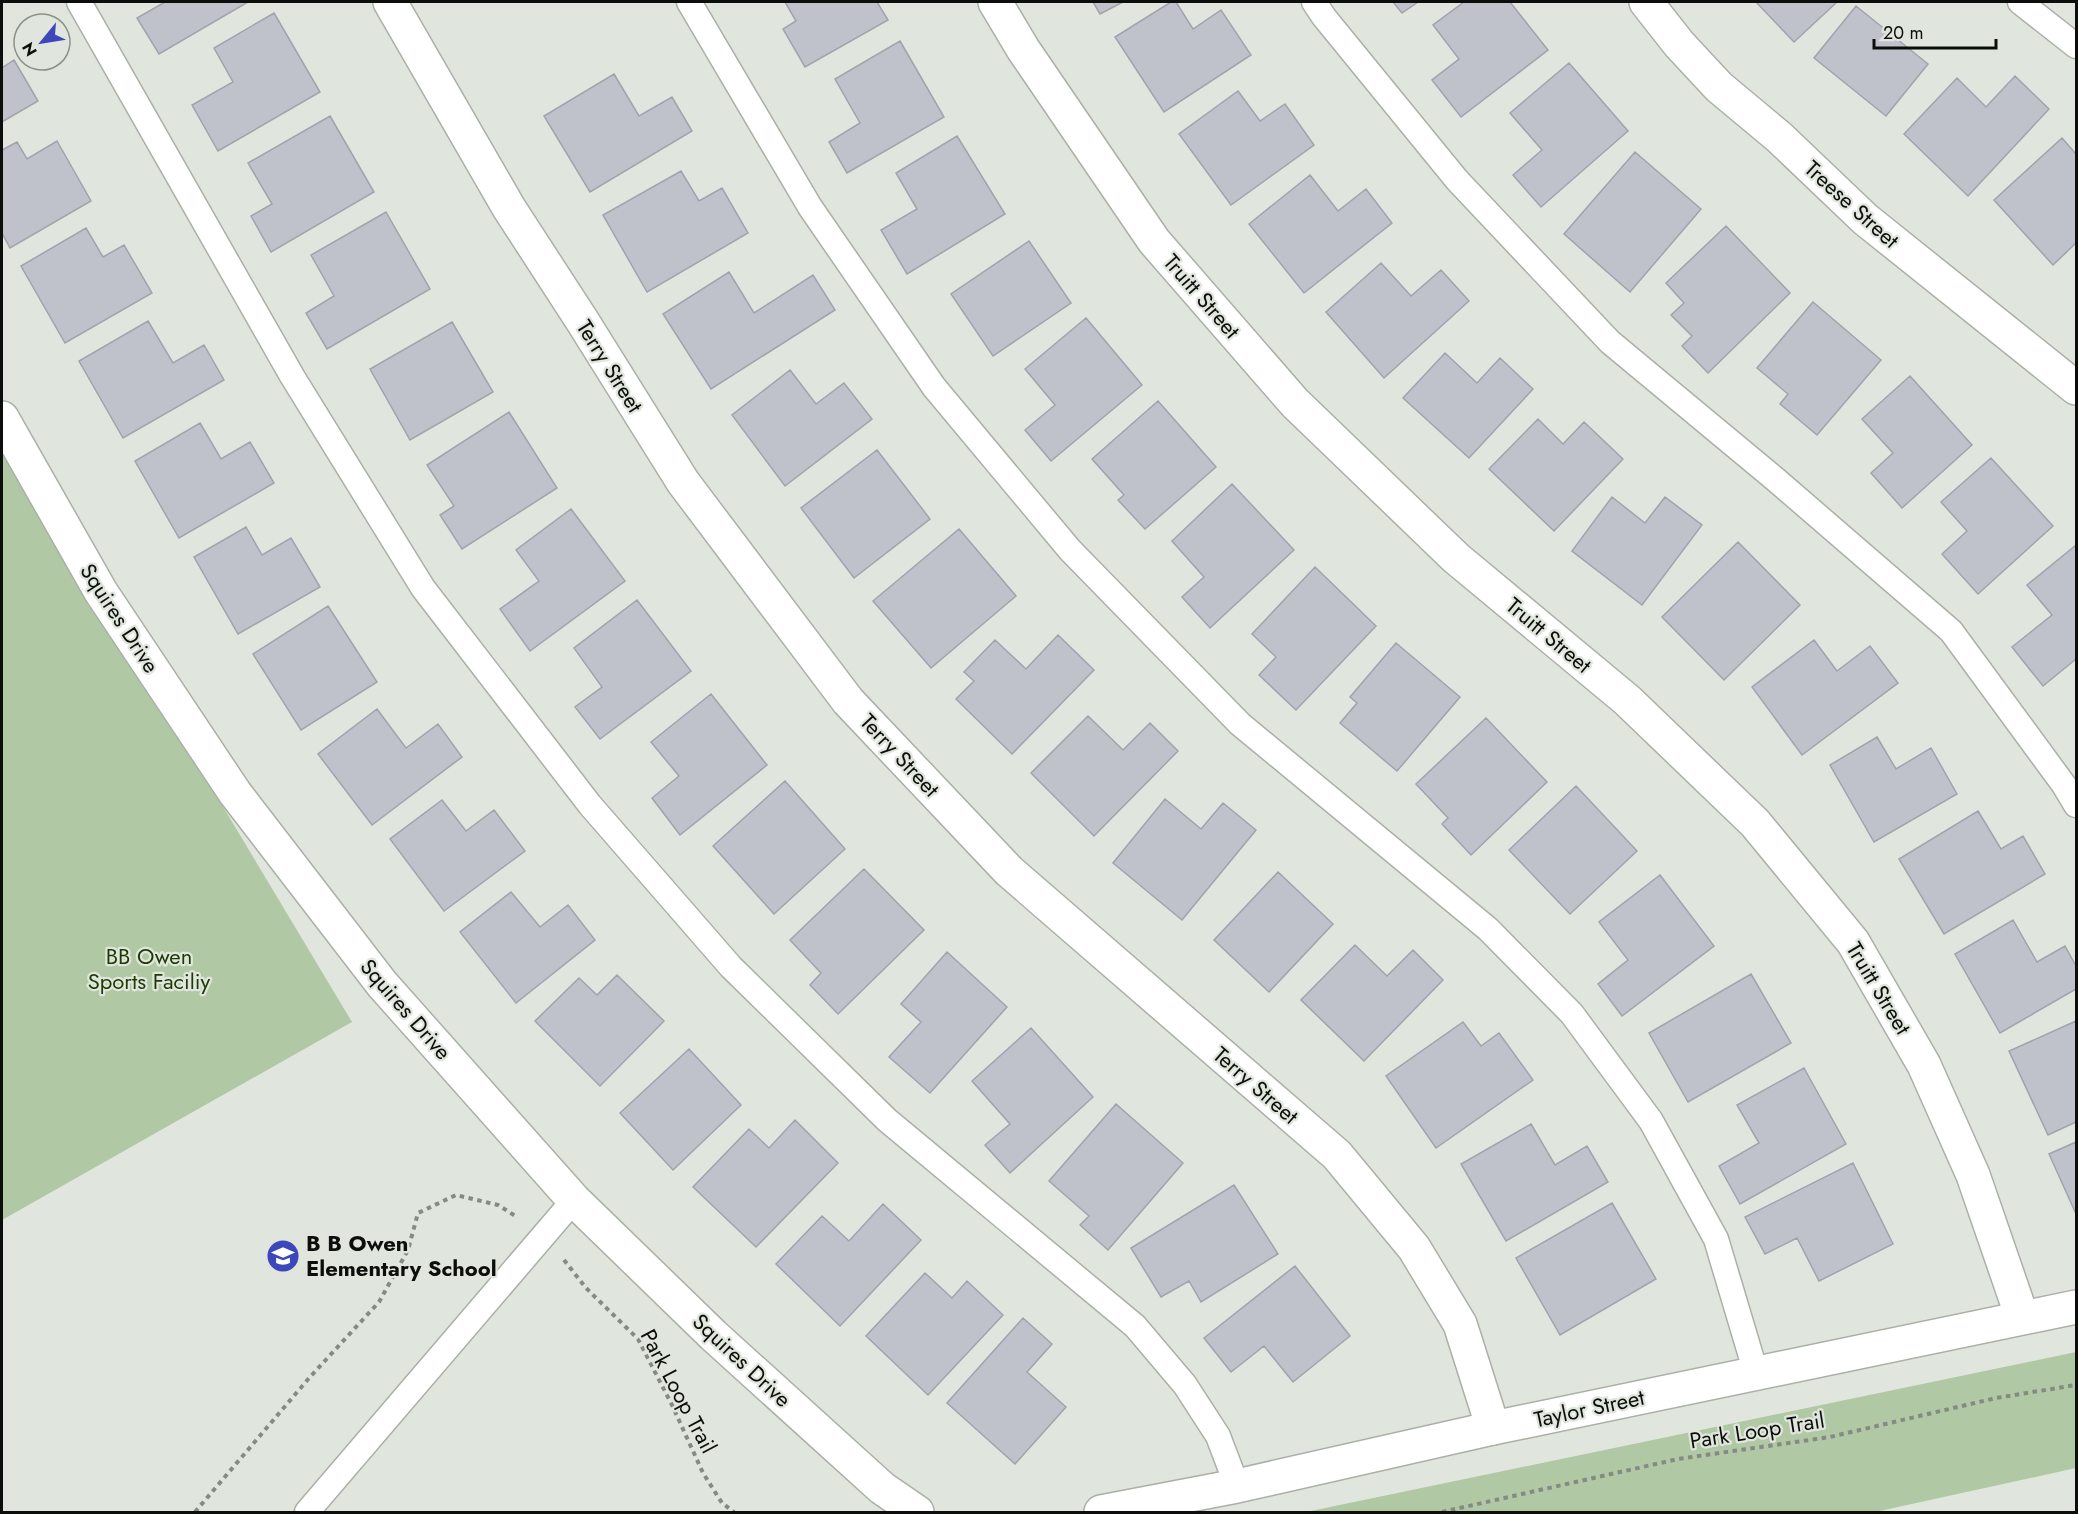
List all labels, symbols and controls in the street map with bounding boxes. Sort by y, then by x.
north arrow [12,12,72,72]
scale bar [1874,12,1996,50]
text: 20 m [1883,20,1923,46]
text: N [16,38,43,61]
street label: Treese Street [1798,153,1907,256]
street label: Truitt Street [1156,247,1248,346]
street label: Terry Street [569,313,651,419]
street label: Squires Drive [73,557,167,679]
street label: Truitt Street [1499,590,1599,681]
street label: Terry Street [853,706,948,804]
street label: Truitt Street [1839,936,1920,1041]
park label: BB Owen Sports Faciliy [88,940,211,997]
street label: Squires Drive [353,951,459,1067]
street label: Terry Street [1206,1039,1306,1132]
place label: B B Owen Elementary School [306,1227,497,1284]
school or university icon: B B Owen Elementary School [265,1238,301,1274]
street label: Squires Drive [685,1306,799,1414]
street label: Park Loop Trail [633,1323,725,1459]
street label: Taylor Street [1531,1381,1648,1435]
street label: Park Loop Trail [1687,1404,1827,1456]

